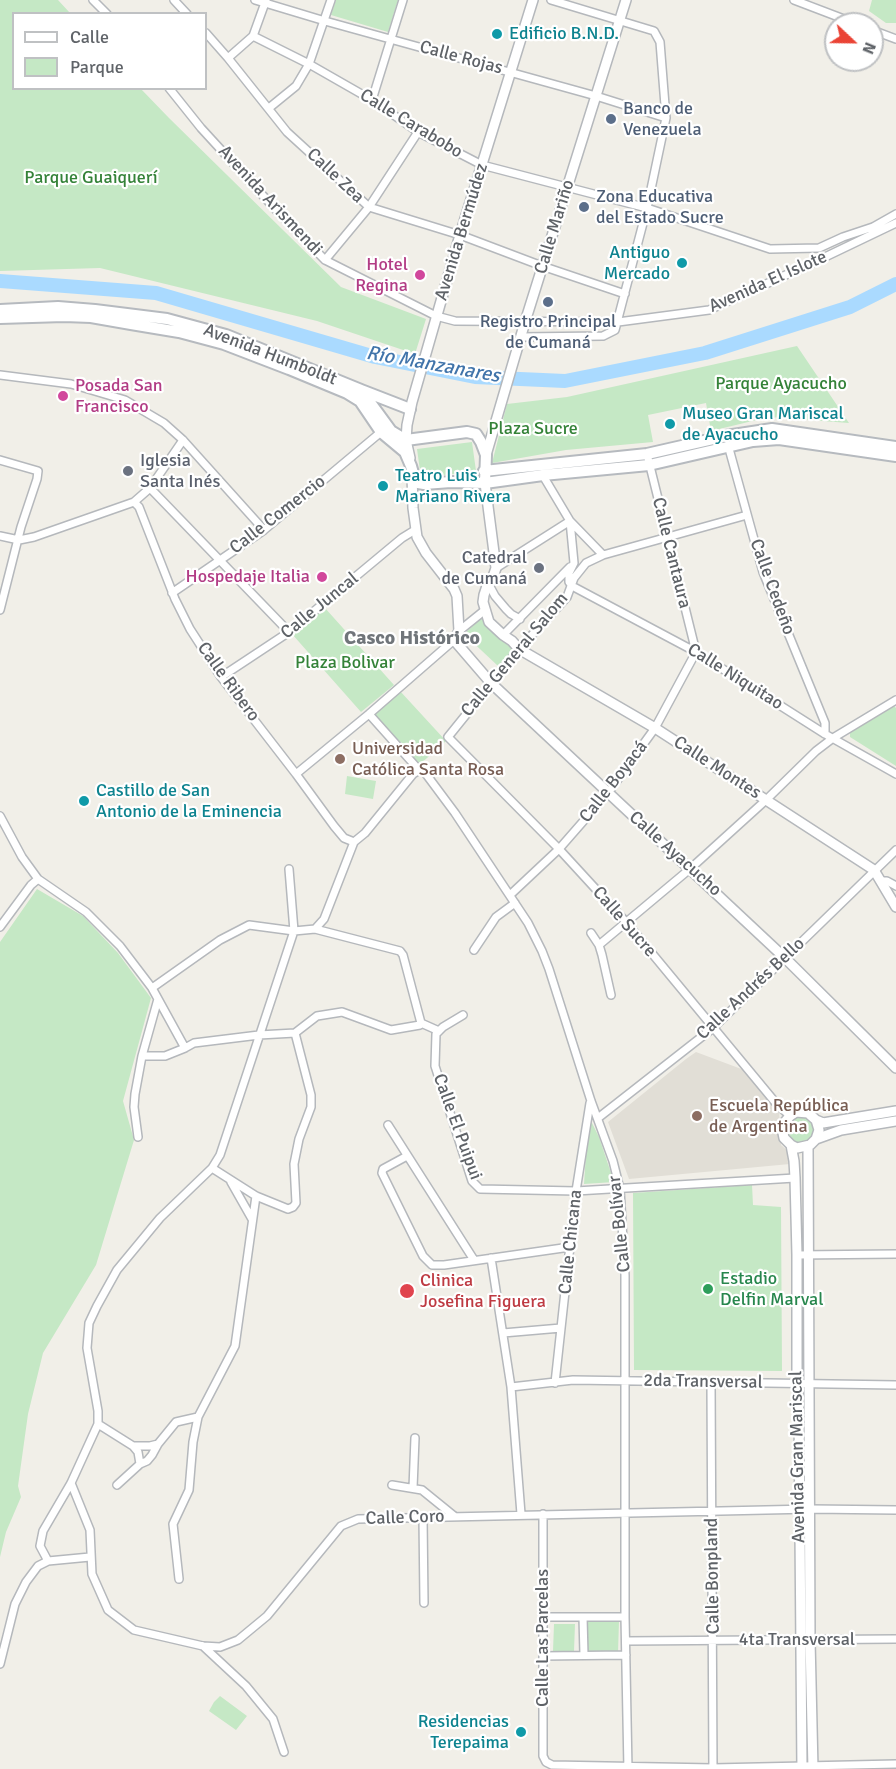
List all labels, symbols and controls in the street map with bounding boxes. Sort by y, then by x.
legend [12,12,207,90]
north arrow [824,12,884,72]
place label: Edificio B.N.D. [509,23,619,45]
text: Calle [70,26,109,48]
marker: Edificio B.N.D. [490,27,504,41]
street label: Calle Rojas [417,37,505,79]
text: N [857,39,880,57]
text: Parque [70,56,124,78]
street label: Calle Carabobo [356,85,466,163]
place label: Banco de Venezuela [623,98,702,140]
marker: Banco de Venezuela [604,112,618,126]
street label: Avenida Arismendi [213,141,327,261]
street label: Calle Zea [302,144,368,208]
street label: Avenida Bermúdez [431,161,493,303]
park label: Parque Guaiquerí [24,167,158,189]
street label: Calle Mariño [530,177,580,277]
place label: Zona Educativa del Estado Sucre [596,186,724,228]
marker: Zona Educativa del Estado Sucre [577,200,591,214]
place label: Antiguo Mercado [604,242,670,284]
street label: Avenida El Islote [706,246,830,318]
place label: Hotel Regina [355,254,408,296]
marker: Antiguo Mercado [675,256,689,270]
marker: Hotel Regina [413,268,427,282]
marker: Registro Principal de Cumaná [541,295,555,309]
place label: Registro Principal de Cumaná [480,311,616,354]
street label: Avenida Humboldt [200,320,340,390]
water label: Río Manzanares [364,341,502,389]
park label: Parque Ayacucho [715,373,847,395]
place label: Posada San Francisco [75,375,163,418]
marker: Posada San Francisco [56,389,70,403]
place label: Museo Gran Mariscal de Ayacucho [682,403,844,446]
marker: Museo Gran Mariscal de Ayacucho [663,417,677,431]
park label: Plaza Sucre [488,418,578,440]
place label: Iglesia Santa Inés [140,450,220,492]
marker: Iglesia Santa Inés [121,464,135,478]
place label: Teatro Luis Mariano Rivera [395,465,511,508]
street label: Calle Comercio [226,471,330,559]
marker: Teatro Luis Mariano Rivera [376,479,390,493]
street label: Calle Cantaura [647,495,695,611]
street label: Calle Cedeño [745,536,799,638]
place label: Catedral de Cumaná [441,547,527,590]
marker: Catedral de Cumaná [532,561,546,575]
place label: Hospedaje Italia [185,566,310,588]
street label: Calle Juncal [277,568,363,644]
marker: Hospedaje Italia [315,570,329,584]
street label: Calle General Salom [457,589,573,721]
district label: Casco Histórico [344,627,480,651]
street label: Calle Ribero [192,638,264,726]
street label: Calle Niquitao [683,639,787,715]
park label: Plaza Bolivar [295,652,395,674]
street label: Calle Montes [669,732,765,804]
street label: Calle Boyacá [575,737,653,827]
place label: Universidad Católica Santa Rosa [352,738,504,780]
marker: Universidad Católica Santa Rosa [333,752,347,766]
place label: Castillo de San Antonio de la Eminencia [96,780,282,822]
marker: Castillo de San Antonio de la Eminencia [77,794,91,808]
street label: Calle Ayacucho [624,807,726,901]
street label: Calle Sucre [587,882,661,962]
street label: Calle Andrés Bello [692,933,810,1045]
street label: Calle El Puipui [428,1071,486,1183]
place label: Escuela República de Argentina [709,1095,849,1138]
marker: Escuela República de Argentina [690,1109,704,1123]
street label: Calle Bolívar [604,1175,636,1273]
street label: Calle Chicana [555,1189,587,1295]
place label: Estadio Delfin Marval [720,1268,823,1310]
place label: Clinica Josefina Figuera [420,1270,546,1312]
marker: Clinica Josefina Figuera [398,1282,416,1300]
marker: Estadio Delfin Marval [701,1282,715,1296]
street label: 2da Transversal [643,1370,763,1394]
street label: Avenida Gran Mariscal [786,1371,810,1543]
street label: Calle Coro [365,1506,445,1530]
street label: Calle Bonpland [701,1518,725,1634]
street label: Calle Las Parcelas [532,1569,554,1707]
street label: 4ta Transversal [739,1629,855,1651]
place label: Residencias Terepaima [418,1711,509,1754]
marker: Residencias Terepaima [514,1725,528,1739]

